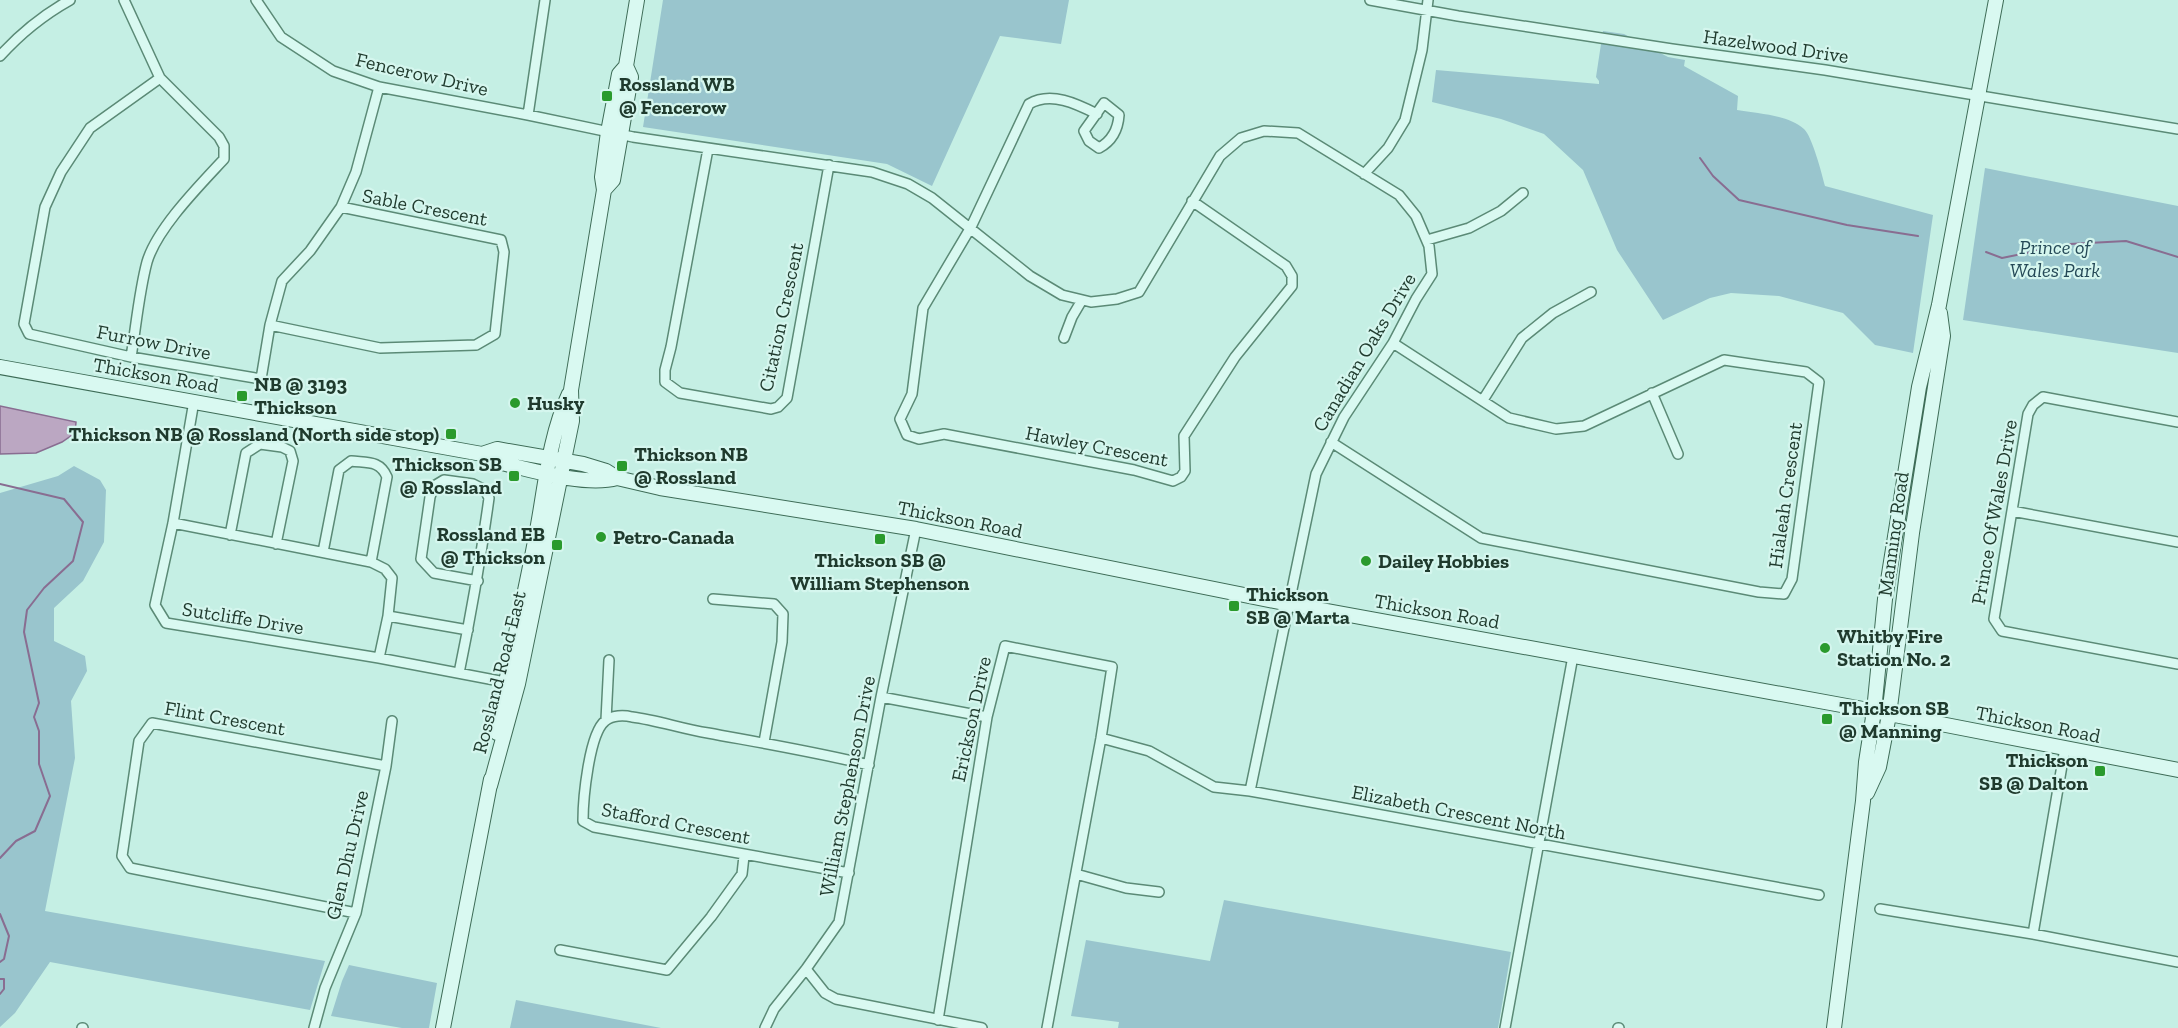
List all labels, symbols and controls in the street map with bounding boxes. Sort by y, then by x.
street label: Hazelwood Drive [1702,24,1850,68]
street label: Fencerow Drive [353,47,491,101]
place label: Rossland WB @ Fencerow [619,72,735,119]
marker: Rossland WB @ Fencerow [600,89,614,103]
street label: Sable Crescent [360,183,490,231]
park label: Prince of Wales Park [2010,235,2100,282]
street label: Citation Crescent [753,240,809,394]
street label: Canadian Oaks Drive [1307,268,1421,436]
street label: Furrow Drive [95,319,213,365]
street label: Thickson Road [91,352,221,398]
place label: NB @ 3193 Thickson [254,372,347,419]
marker: NB @ 3193 Thickson [235,389,249,403]
place label: Husky [527,391,585,415]
marker: Husky [508,396,522,410]
street label: Prince Of Wales Drive [1966,418,2022,606]
street label: Hawley Crescent [1024,420,1171,472]
street label: Hialeah Crescent [1763,420,1807,570]
place label: Thickson NB @ Rossland (North side stop) [69,422,439,446]
marker: Thickson NB @ Rossland (North side stop) [444,427,458,441]
place label: Thickson NB @ Rossland [634,442,748,489]
place label: Thickson SB @ Rossland [392,452,503,499]
marker: Thickson NB @ Rossland [615,459,629,473]
marker: Thickson SB @ Rossland [507,469,521,483]
street label: Manning Road [1872,470,1914,598]
street label: Thickson Road [895,495,1025,543]
place label: Rossland EB @ Thickson [436,522,545,569]
place label: Petro-Canada [613,525,734,549]
marker: Petro-Canada [594,530,608,544]
marker: Thickson SB @ William Stephenson [873,532,887,546]
marker: Rossland EB @ Thickson [550,538,564,552]
place label: Thickson SB @ William Stephenson [791,548,970,595]
place label: Dailey Hobbies [1378,549,1509,573]
marker: Dailey Hobbies [1359,554,1373,568]
place label: Thickson SB @ Marta [1246,582,1350,629]
street label: Rossland Road East [467,588,531,756]
street label: Thickson Road [1372,588,1502,634]
street label: Sutcliffe Drive [181,597,305,639]
marker: Thickson SB @ Marta [1227,599,1241,613]
place label: Whitby Fire Station No. 2 [1837,624,1951,671]
marker: Whitby Fire Station No. 2 [1818,641,1832,655]
street label: Erickson Drive [946,654,996,784]
street label: William Stephenson Drive [814,674,880,898]
street label: Flint Crescent [163,696,288,741]
place label: Thickson SB @ Manning [1839,696,1949,743]
street label: Thickson Road [1973,700,2103,748]
marker: Thickson SB @ Manning [1820,712,1834,726]
place label: Thickson SB @ Dalton [1979,748,2088,795]
marker: Thickson SB @ Dalton [2093,764,2107,778]
street label: Elizabeth Crescent North [1350,779,1569,845]
street label: Glen Dhu Drive [320,788,374,922]
street label: Stafford Crescent [600,797,753,849]

